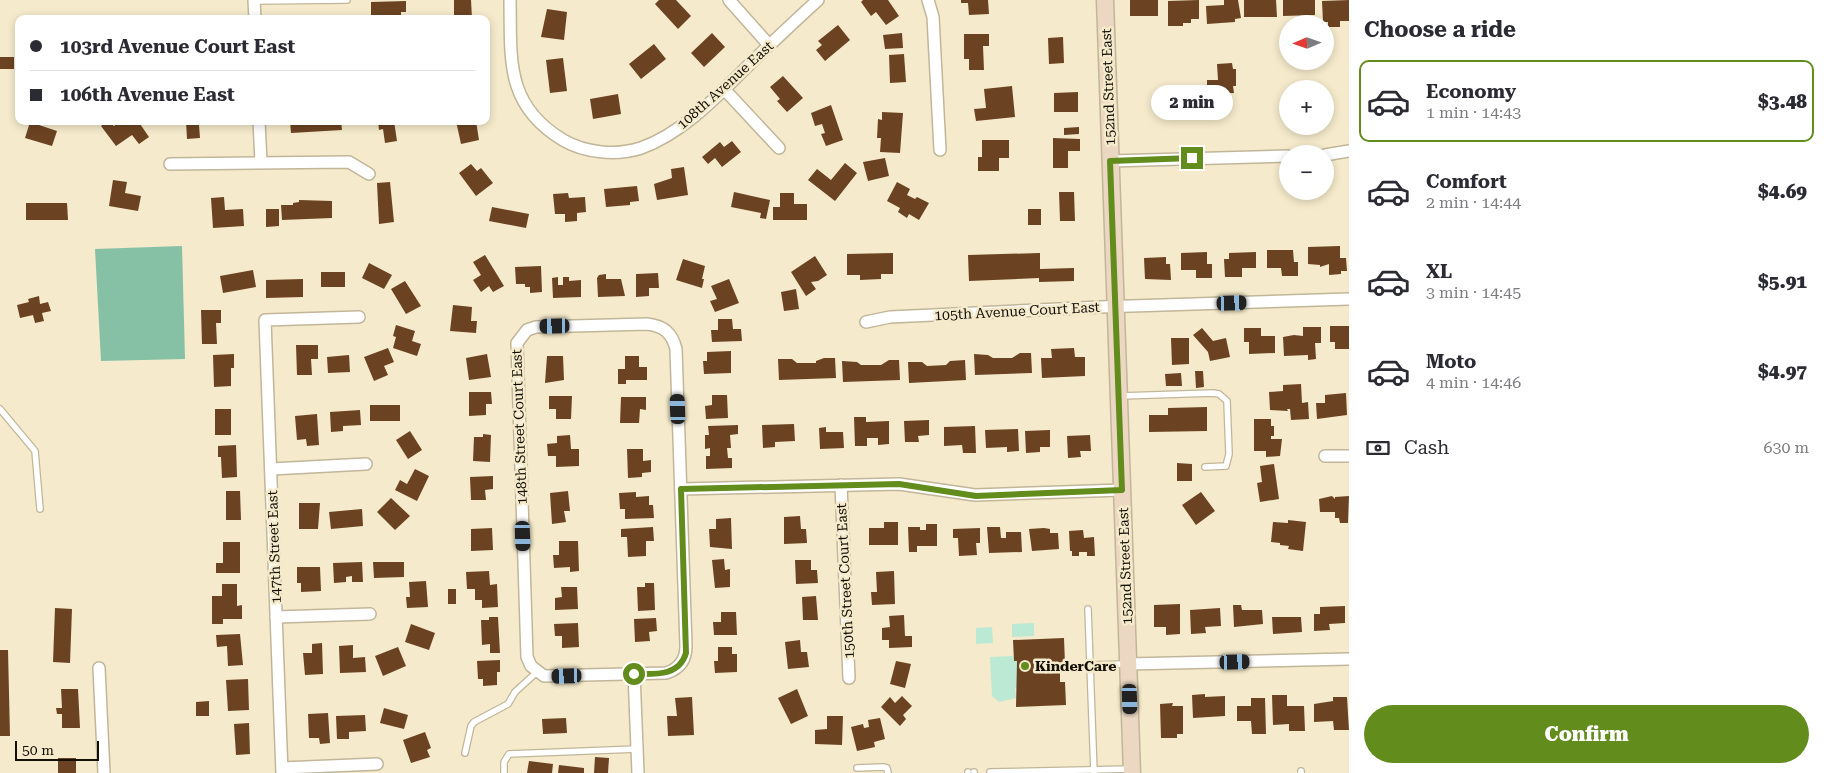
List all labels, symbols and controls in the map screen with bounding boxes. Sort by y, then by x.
north arrow [1279,15,1334,70]
map controls [1279,15,1334,200]
text: Choose a ride [1364,17,1516,42]
street label: 152nd Street East [1098,28,1118,146]
text: 103rd Avenue Court East [60,35,295,58]
street label: 108th Avenue East [674,38,776,132]
icon: car [1366,79,1411,124]
button: + [1279,80,1334,135]
text: Economy [1426,80,1516,103]
text: 106th Avenue East [60,83,235,106]
callout: 2 min [1151,86,1233,120]
text: $3.48 [1758,90,1807,113]
text: 2 min [1170,93,1214,112]
text: 1 min · 14:43 [1426,103,1521,122]
button: − [1279,145,1334,200]
route end [1181,147,1203,169]
icon: car [1366,169,1411,214]
text: Comfort [1426,170,1507,193]
text: $4.69 [1758,180,1807,203]
text: 2 min · 14:44 [1426,193,1521,212]
icon: car [1366,259,1411,304]
text: XL [1426,260,1452,283]
text: $5.91 [1758,270,1807,293]
text: 3 min · 14:45 [1426,283,1521,302]
car [1216,295,1247,311]
street label: 105th Avenue Court East [934,299,1100,323]
car [539,318,570,334]
street label: 148th Street Court East [508,349,530,505]
icon: car [1366,349,1411,394]
text: Moto [1426,350,1476,373]
text: $4.97 [1758,360,1807,383]
text: 4 min · 14:46 [1426,373,1521,392]
car [669,394,686,424]
icon: cash [1364,434,1392,462]
text: Cash [1404,436,1449,459]
text: 630 m [1763,438,1809,457]
street label: 147th Street East [264,490,284,604]
street label: 150th Street Court East [833,503,857,659]
street label: 152nd Street East [1115,507,1135,625]
car [514,521,531,551]
car [1219,654,1250,670]
place label: KinderCare [1035,658,1117,674]
marker: KinderCare [1019,660,1031,672]
route start [623,663,645,685]
car [551,668,582,684]
car [1121,684,1138,714]
button: Confirm [1364,705,1809,763]
scale bar [15,738,99,761]
text: 50 m [22,742,54,758]

